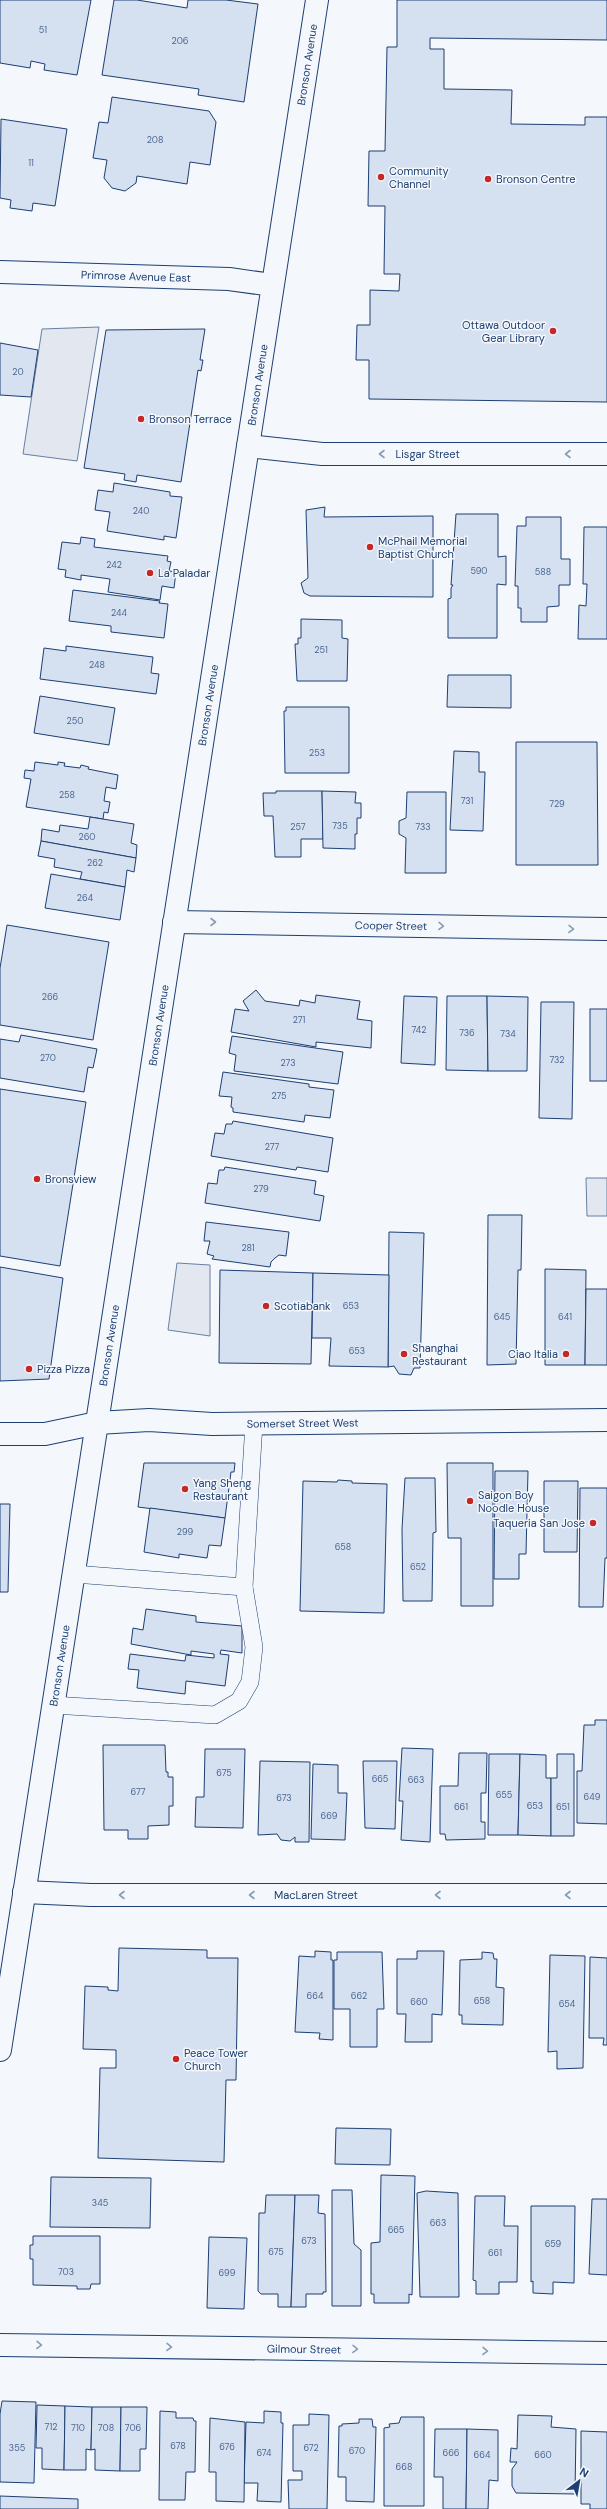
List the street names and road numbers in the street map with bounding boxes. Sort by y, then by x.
street label: Bronson Avenue [294,23,320,106]
street label: Primrose Avenue East [81,267,191,285]
street label: Bronson Avenue [244,343,271,426]
street label: Lisgar Street [395,447,460,461]
street label: Bronson Avenue [195,663,221,747]
street label: Cooper Street [355,918,427,933]
street label: Bronson Avenue [145,984,172,1067]
street label: Bronson Avenue [96,1304,122,1387]
street label: Somerset Street West [247,1416,359,1431]
street label: Bronson Avenue [46,1624,73,1707]
street label: MacLaren Street [274,1888,358,1902]
street label: Gilmour Street [267,2342,341,2356]

